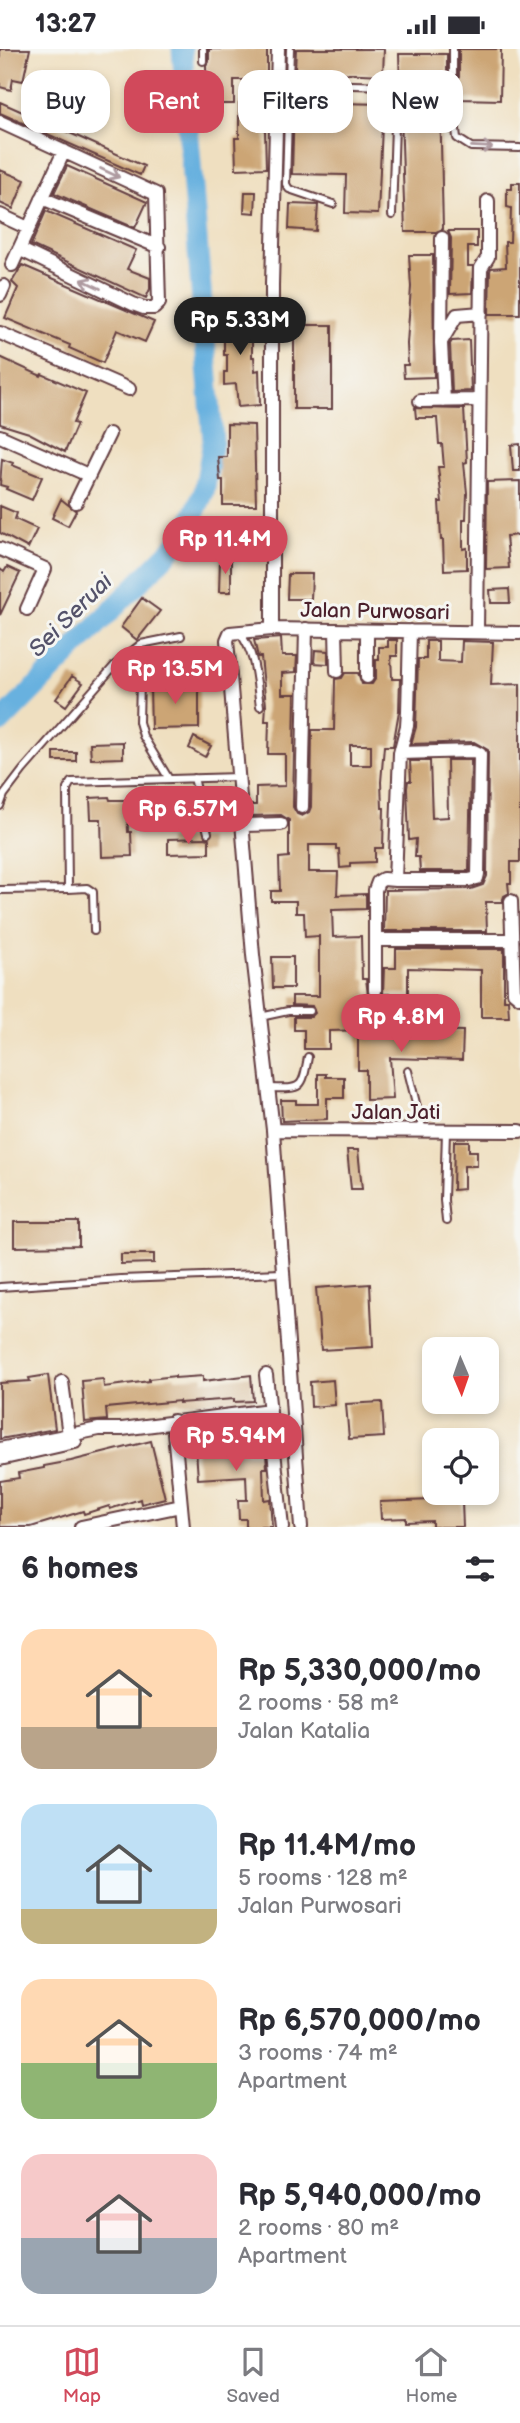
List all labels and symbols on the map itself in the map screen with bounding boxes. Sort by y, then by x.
one-way arrow [470,140,493,153]
one-way arrow [99,167,120,180]
one-way arrow [81,277,102,290]
pin: Rp 5.33M [168,297,312,357]
pin: Rp 11.4M [153,517,297,576]
water label: Sei Seruai [23,567,119,663]
street label: Jalan Purwosari [300,598,450,625]
pin: Rp 13.5M [103,647,247,706]
pin: Rp 6.57M [116,787,260,846]
pin: Rp 4.8M [336,995,466,1054]
street label: Jalan Jati [351,1100,441,1125]
north arrow [422,1337,499,1414]
pin: Rp 5.94M [164,1413,308,1473]

